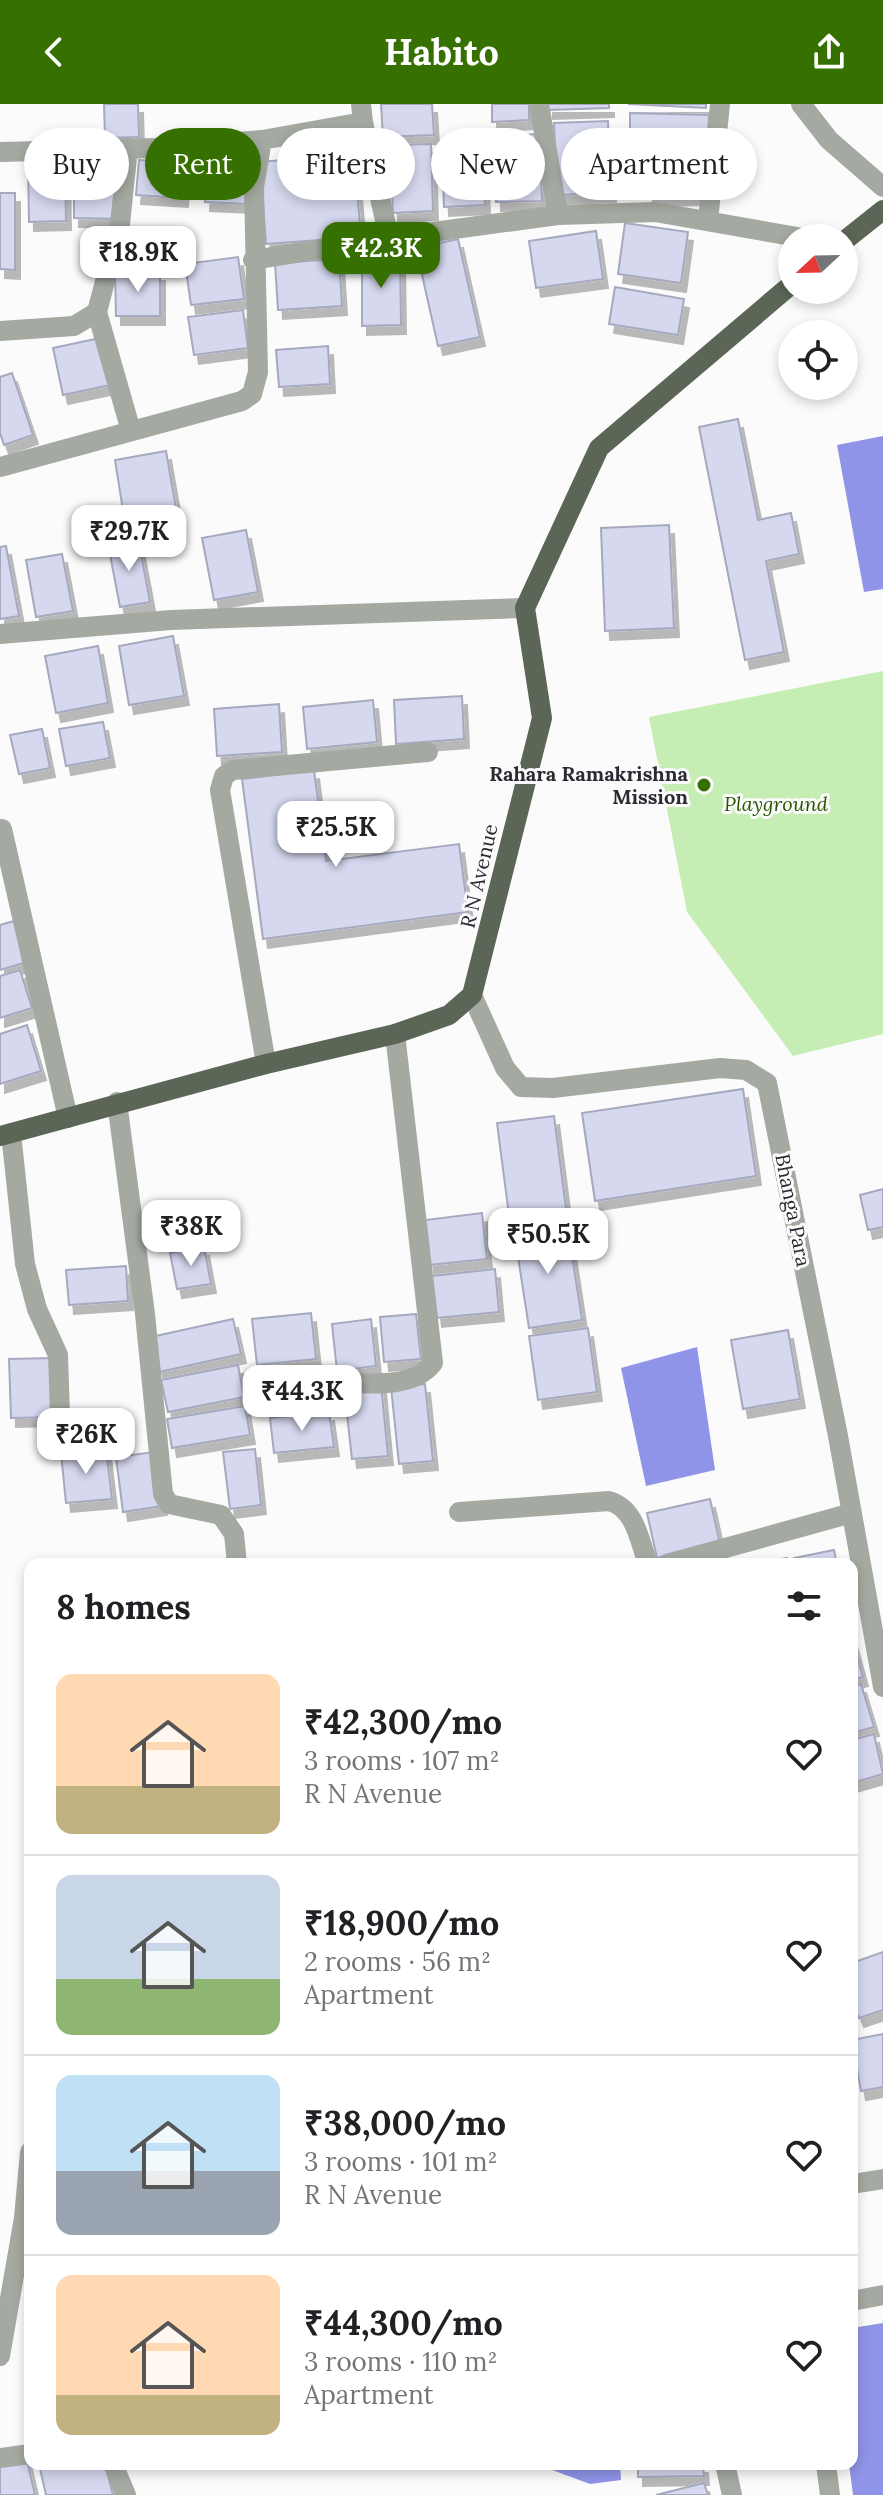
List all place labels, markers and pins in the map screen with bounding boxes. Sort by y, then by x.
pin: ₹42.3K [316,222,446,290]
pin: ₹18.9K [73,226,203,294]
pin: ₹29.7K [64,505,194,573]
place label: Rahara Ramakrishna Mission [489,761,689,809]
marker: Rahara Ramakrishna Mission [695,776,713,794]
pin: ₹25.5K [271,801,401,869]
pin: ₹38K [144,1200,238,1268]
pin: ₹50.5K [483,1208,613,1276]
pin: ₹44.3K [237,1365,367,1433]
pin: ₹26K [39,1408,133,1476]

